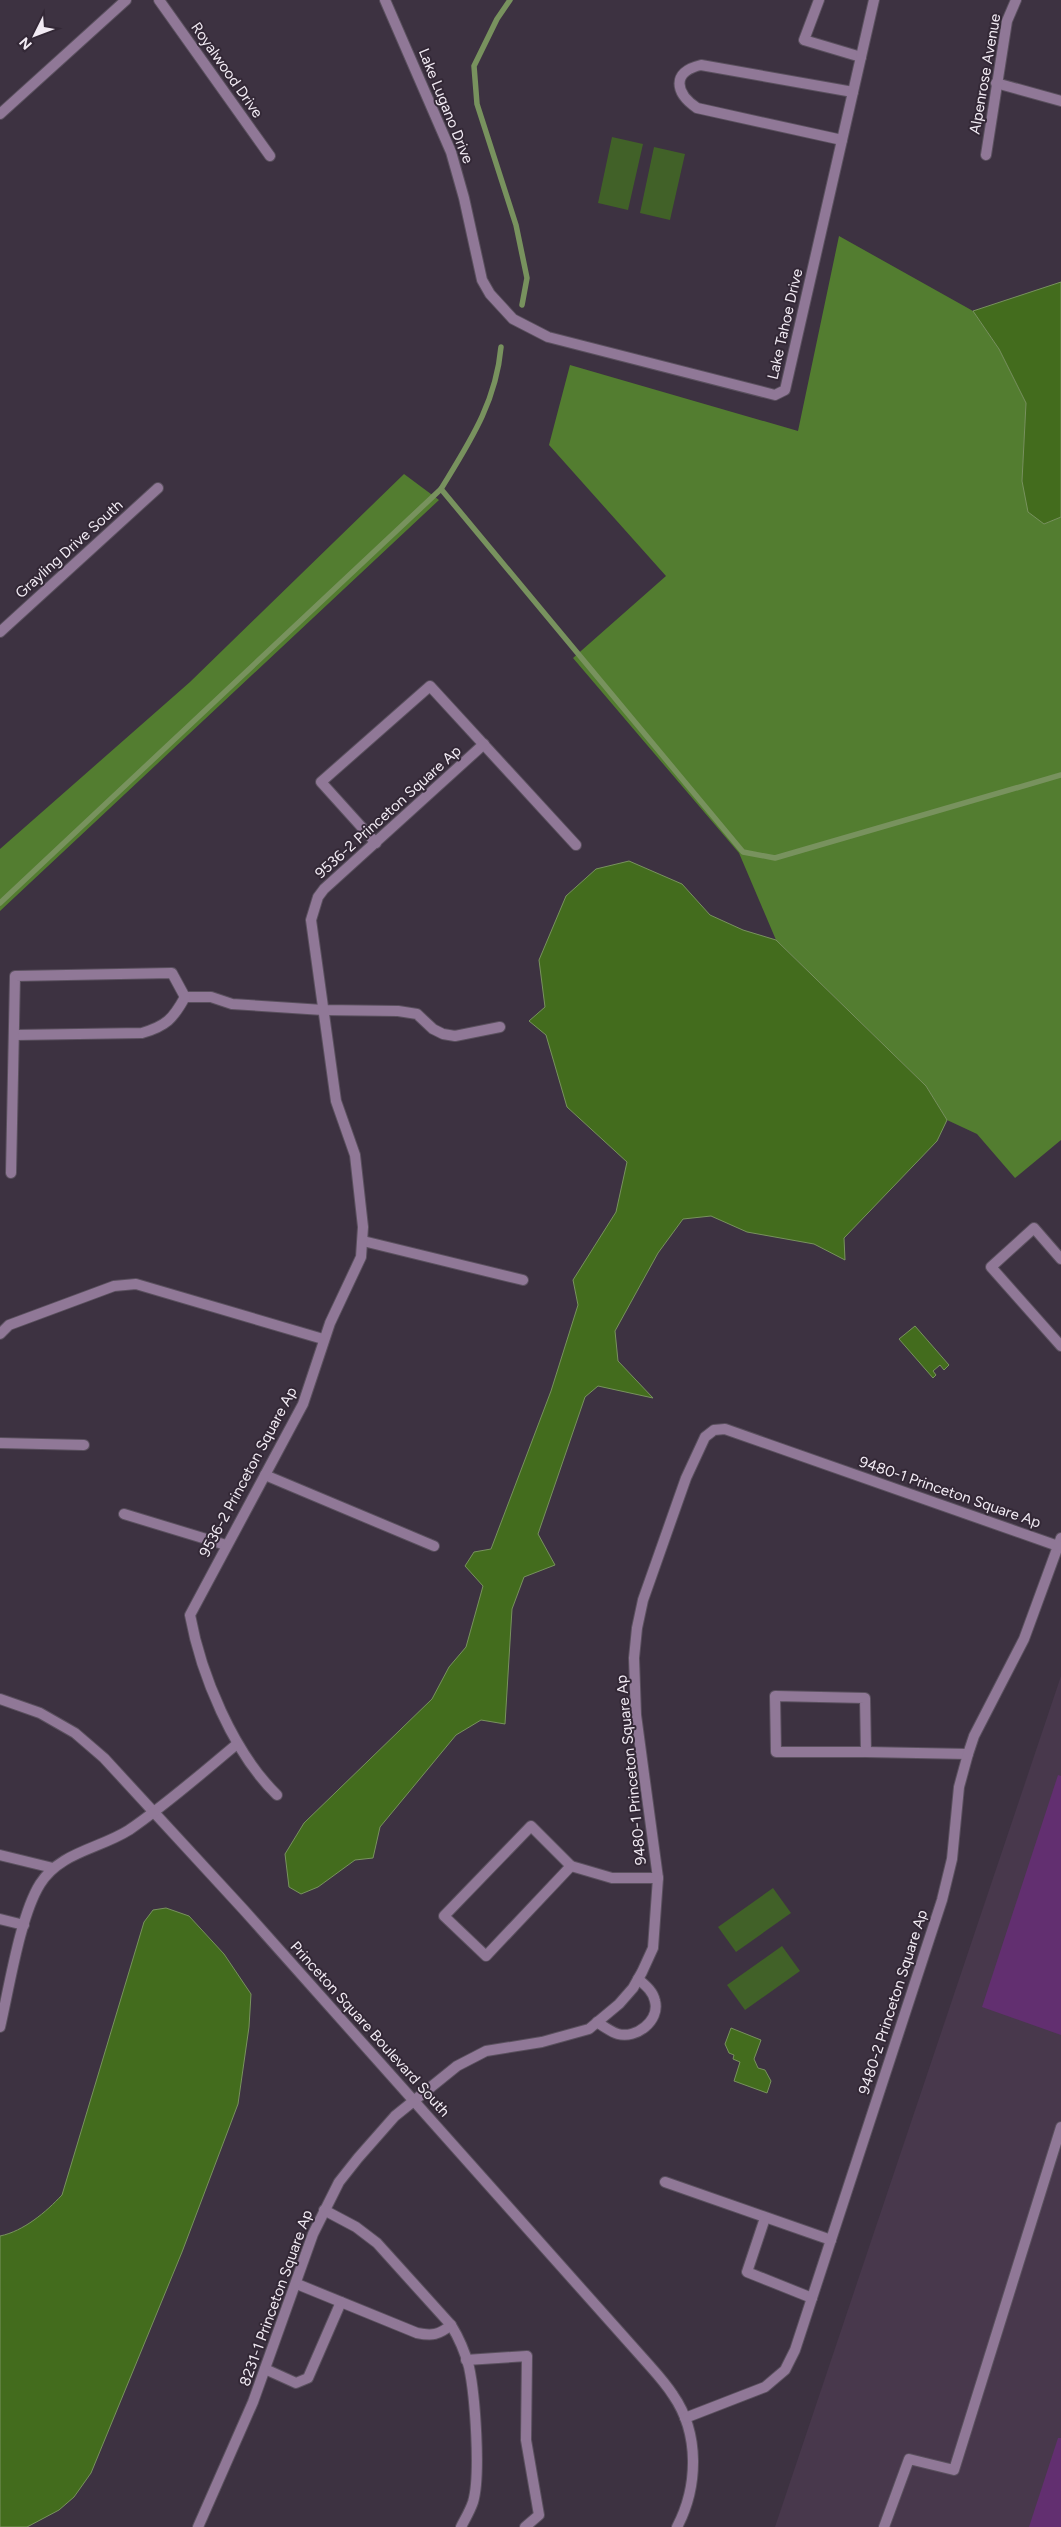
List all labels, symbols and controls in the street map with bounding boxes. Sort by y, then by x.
north arrow [10,10,60,60]
street label: Alpenrose Avenue [966,12,1004,136]
street label: Royalwood Drive [187,19,267,121]
text: N [16,34,36,53]
street label: Lake Lugano Drive [415,46,477,166]
street label: Lake Tahoe Drive [764,267,806,381]
street label: Grayling Drive South [12,496,126,602]
street label: 9536-2 Princeton Square Ap [311,742,465,882]
street label: 9536-2 Princeton Square Ap [195,1384,301,1560]
street label: 9480-1 Princeton Square Ap [857,1452,1043,1532]
street label: 9480-1 Princeton Square Ap [612,1674,650,1866]
street label: 9480-2 Princeton Square Ap [855,1907,931,2097]
street label: Princeton Square Boulevard South [286,1938,454,2120]
street label: 8231-1 Princeton Square Ap [236,2207,316,2389]

